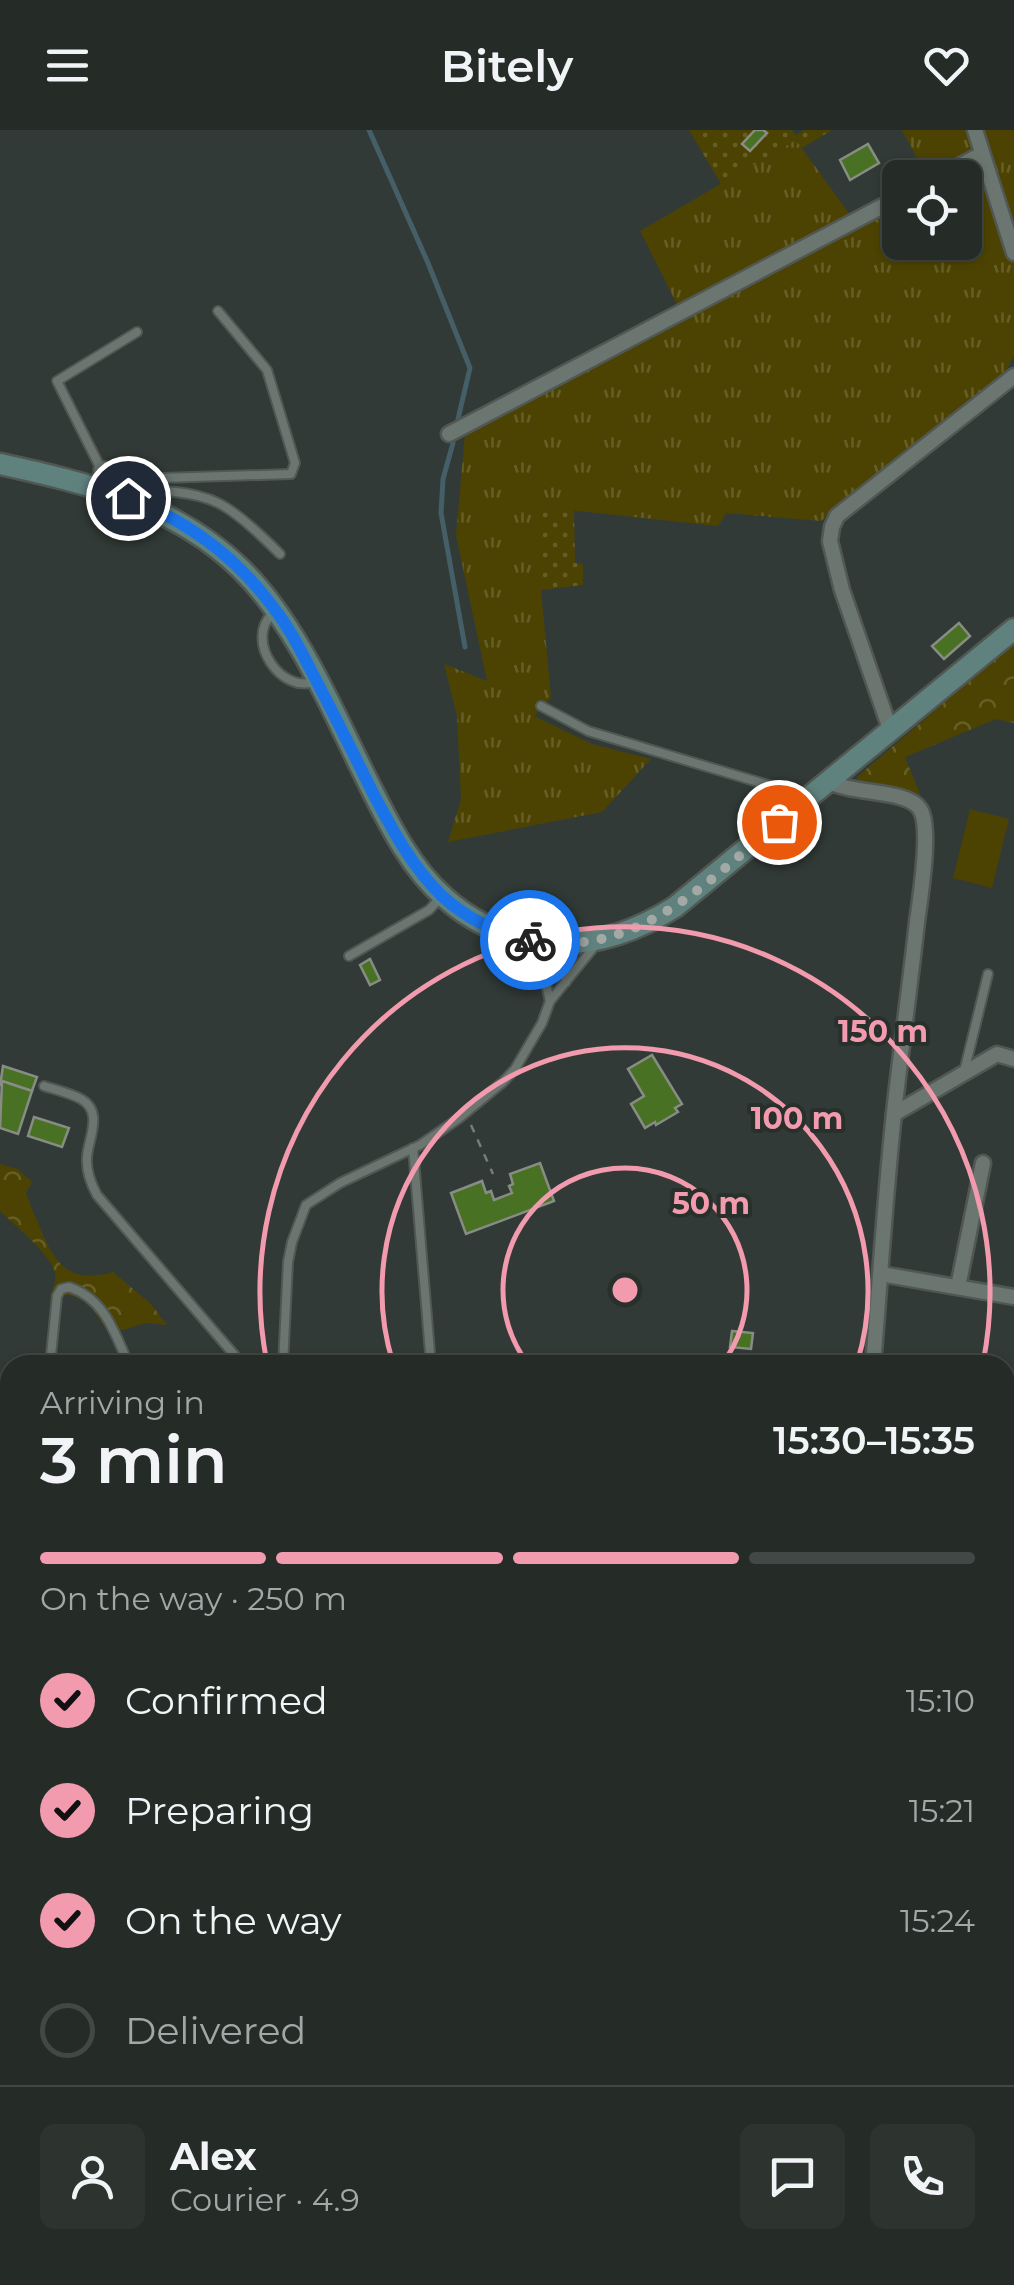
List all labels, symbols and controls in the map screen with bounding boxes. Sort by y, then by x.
icon: menu [40,38,95,93]
text: Bitely [441,38,573,93]
icon: heart [919,38,974,93]
map controls [882,160,982,260]
button: locate [882,160,982,260]
pin [86,456,171,541]
icon: home [101,471,156,526]
pin [737,780,822,865]
icon: bag [752,795,807,850]
courier [480,890,580,990]
icon: bike [503,913,558,968]
text: 150 m [838,1013,928,1050]
text: 100 m [751,1100,843,1137]
text: 50 m [672,1185,750,1222]
centre of rings [607,1272,643,1308]
text: Arriving in [40,1383,205,1422]
text: 15:30–15:35 [773,1417,975,1464]
text: 3 min [40,1420,228,1499]
text: On the way · 250 m [40,1579,347,1618]
icon: check [40,1673,95,1728]
text: Confirmed [125,1677,328,1724]
text: 15:10 [906,1681,975,1720]
icon: check [40,1783,95,1838]
text: Preparing [125,1787,314,1834]
text: 15:21 [909,1791,975,1830]
icon: check [40,1893,95,1948]
text: On the way [125,1897,342,1944]
text: 15:24 [900,1901,975,1940]
text: Delivered [125,2007,306,2054]
button: person [40,2124,145,2229]
button: chat [740,2124,845,2229]
button: phone [870,2124,975,2229]
text: Alex [170,2133,257,2180]
text: Courier · 4.9 [170,2180,360,2219]

